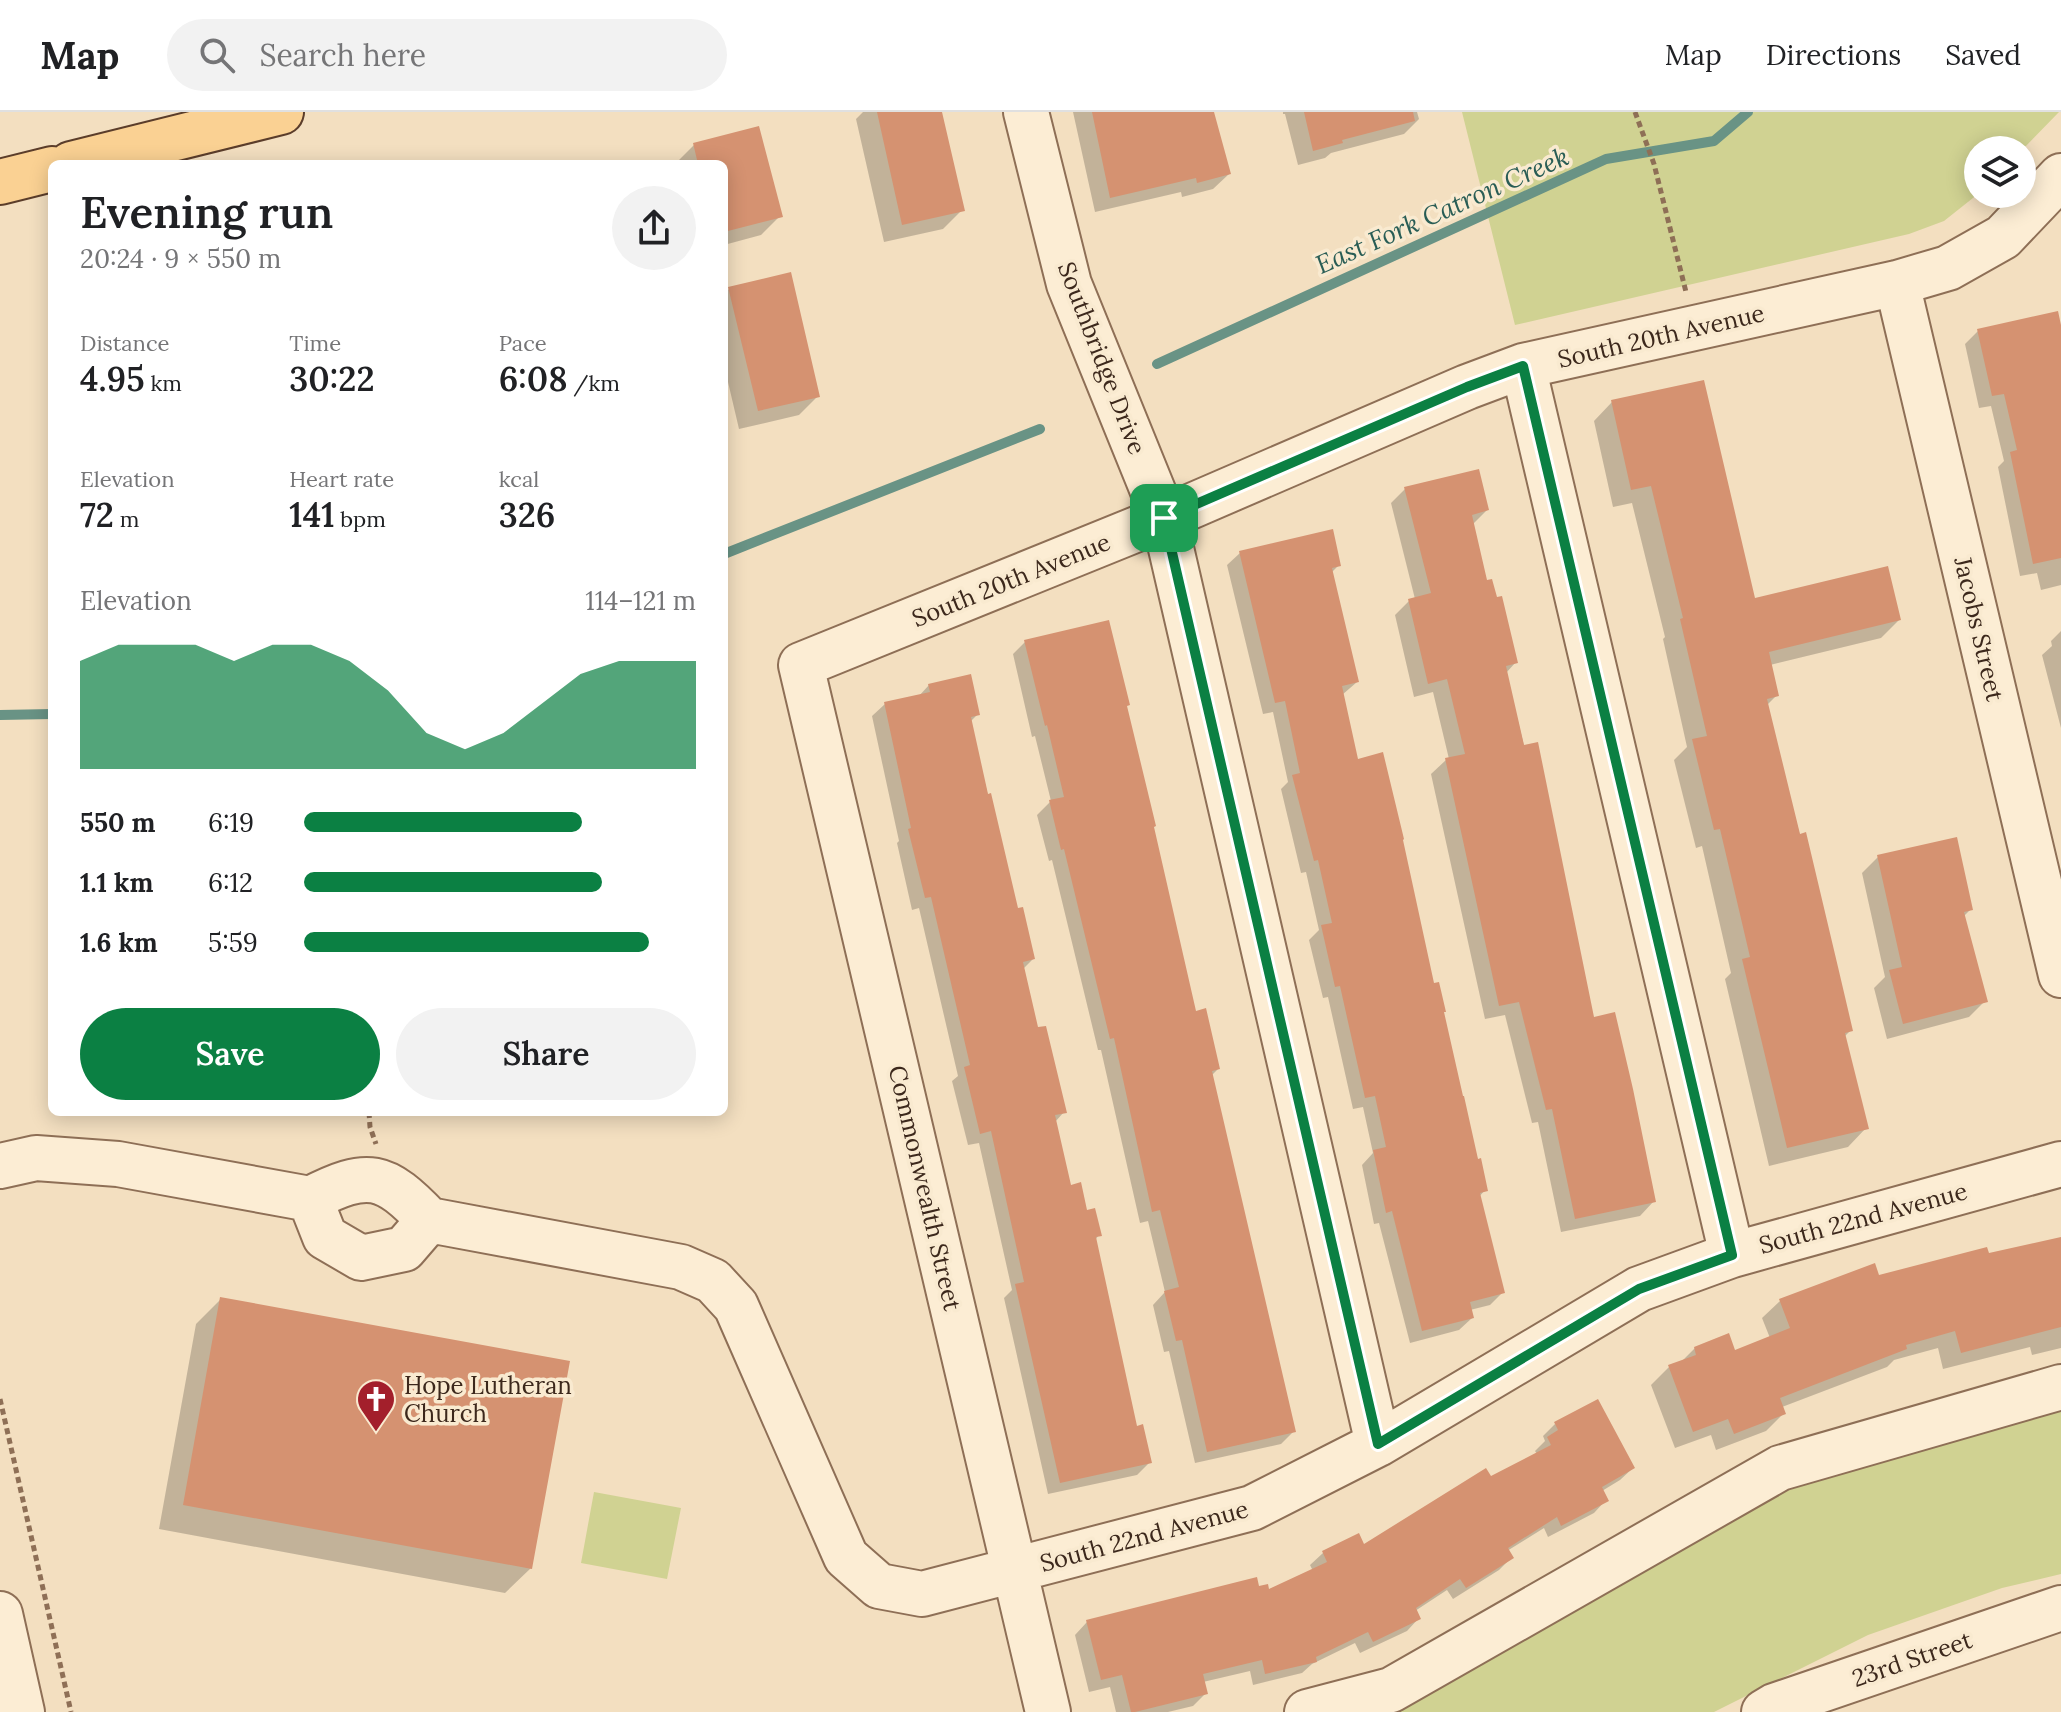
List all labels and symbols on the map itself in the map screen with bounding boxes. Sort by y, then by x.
water label: East Fork Catron Creek [1310,139,1574,281]
street label: Southbridge Drive [1051,257,1153,459]
street label: South 20th Avenue [1555,297,1767,375]
pin [1130,484,1198,552]
street label: South 20th Avenue [907,526,1115,634]
street label: Jacobs Street [1947,553,2011,705]
street label: Commonwealth Street [882,1062,968,1314]
street label: South 22nd Avenue [1755,1175,1971,1261]
place label: Hope Lutheran Church [404,1370,572,1429]
church icon: Hope Lutheran Church [355,1378,397,1433]
street label: South 22nd Avenue [1036,1493,1252,1579]
street label: 23rd Street [1848,1624,1977,1694]

